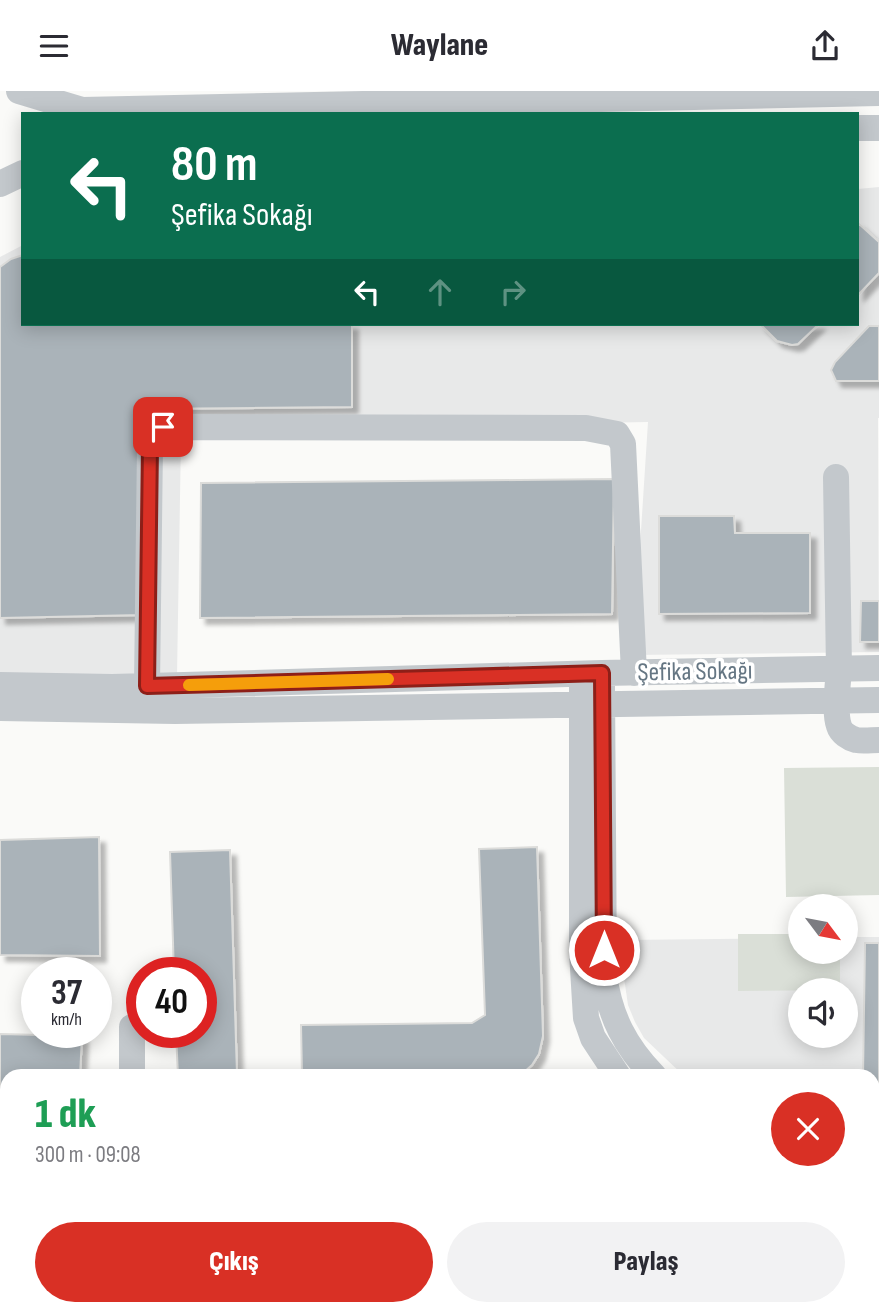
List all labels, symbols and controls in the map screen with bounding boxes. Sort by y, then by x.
text: Waylane [391,26,488,65]
icon: menu [35,27,73,65]
icon: share [806,27,844,65]
text: 80 m [171,136,258,195]
icon: left [56,140,147,231]
text: Şefika Sokağı [171,196,313,235]
icon: left [348,273,386,311]
icon: ahead [421,273,459,311]
icon: right [494,273,532,311]
pin [133,397,193,457]
icon: arrive [144,408,182,446]
street label: Şefika Sokağı [637,655,753,689]
north arrow [788,894,858,964]
map controls [788,894,858,1048]
position arrow [567,913,641,987]
speed limit sign: 40 [126,957,217,1048]
text: 37 [51,972,82,1015]
button: sound [788,978,858,1048]
text: km/h [51,1009,82,1030]
text: 1 dk [35,1089,96,1140]
button: close [771,1092,845,1166]
text: 300 m · 09:08 [35,1141,141,1169]
button: Çıkış [35,1222,433,1302]
button: Paylaş [447,1222,845,1302]

